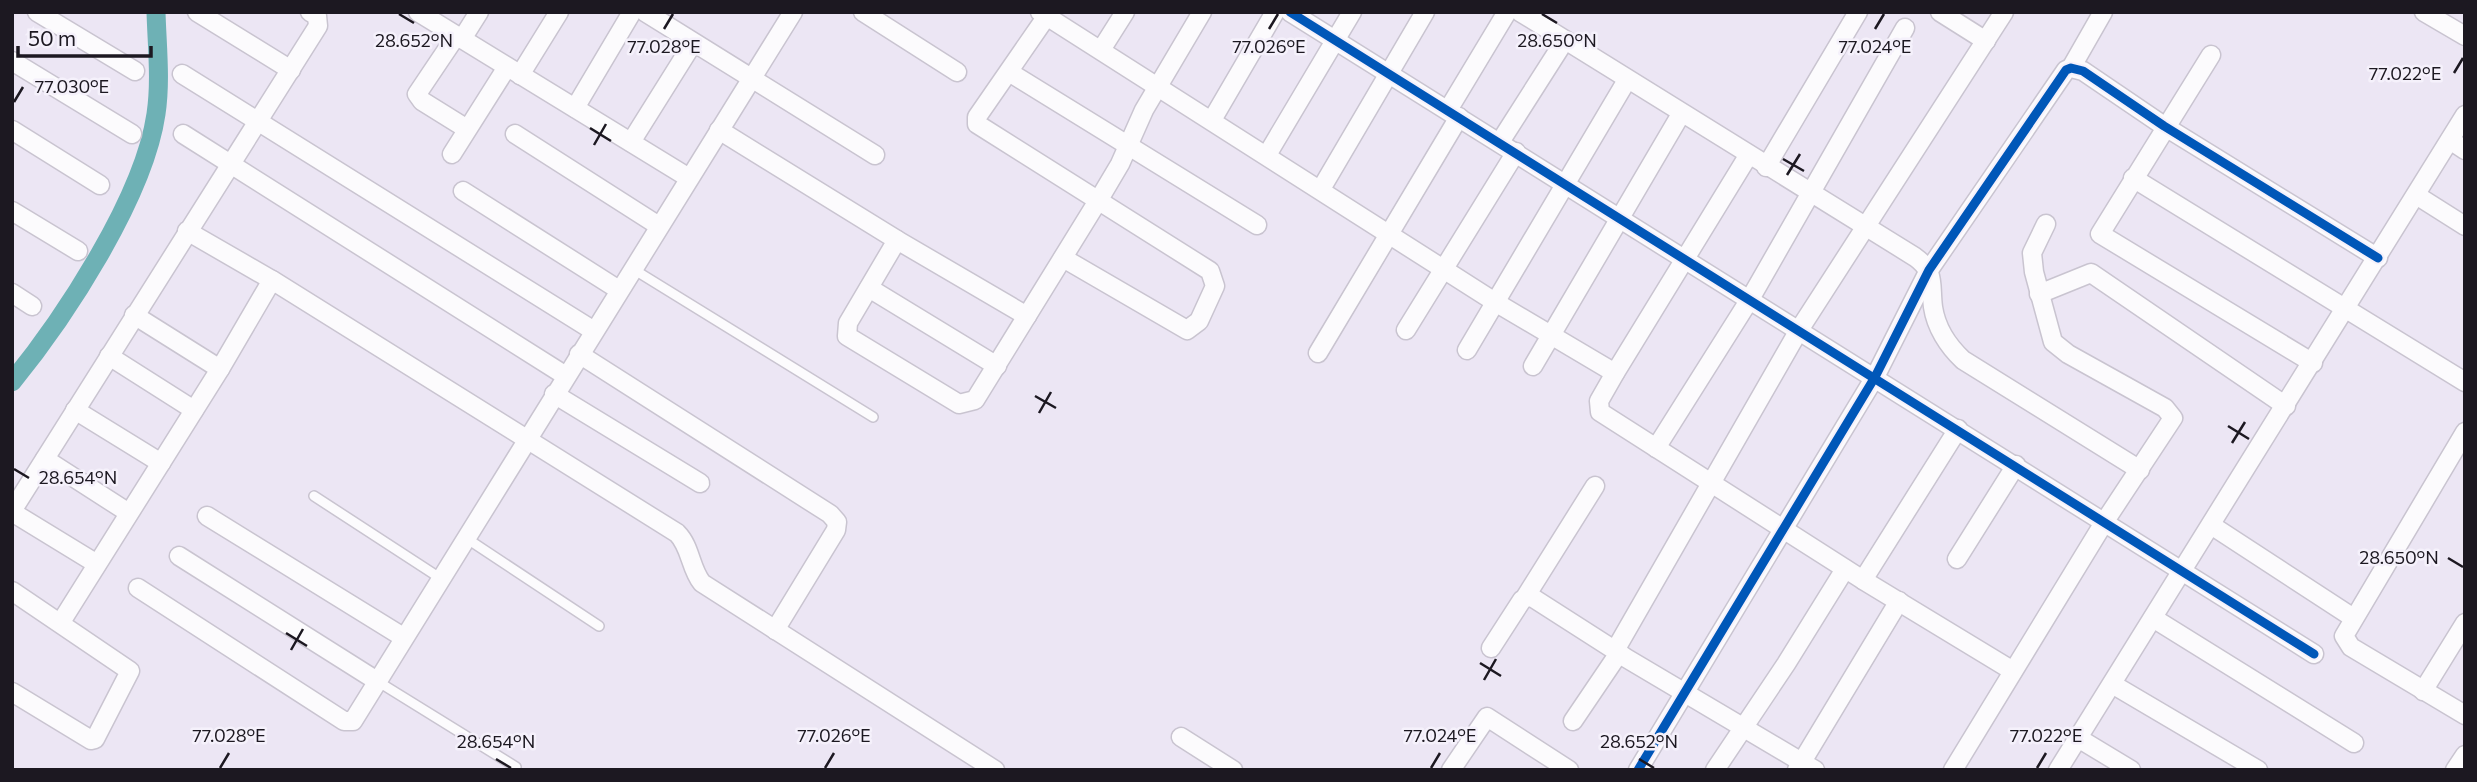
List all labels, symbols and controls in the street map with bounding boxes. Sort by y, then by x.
scale bar [18,14,150,58]
text: 50 m [28,25,76,50]
text: 28.652°N [375,29,453,51]
text: 28.650°N [1517,29,1597,51]
text: 77.028°E [627,35,701,57]
text: 77.026°E [1232,35,1306,57]
text: 77.024°E [1838,35,1912,57]
text: 77.022°E [2369,62,2441,84]
text: 77.030°E [35,75,109,97]
text: 28.654°N [39,466,117,488]
text: 28.650°N [2359,546,2439,568]
text: 77.028°E [192,724,266,746]
text: 77.026°E [797,724,871,746]
text: 77.024°E [1403,724,1477,746]
text: 77.022°E [2010,724,2082,746]
text: 28.654°N [457,730,535,752]
text: 28.652°N [1600,730,1678,752]

